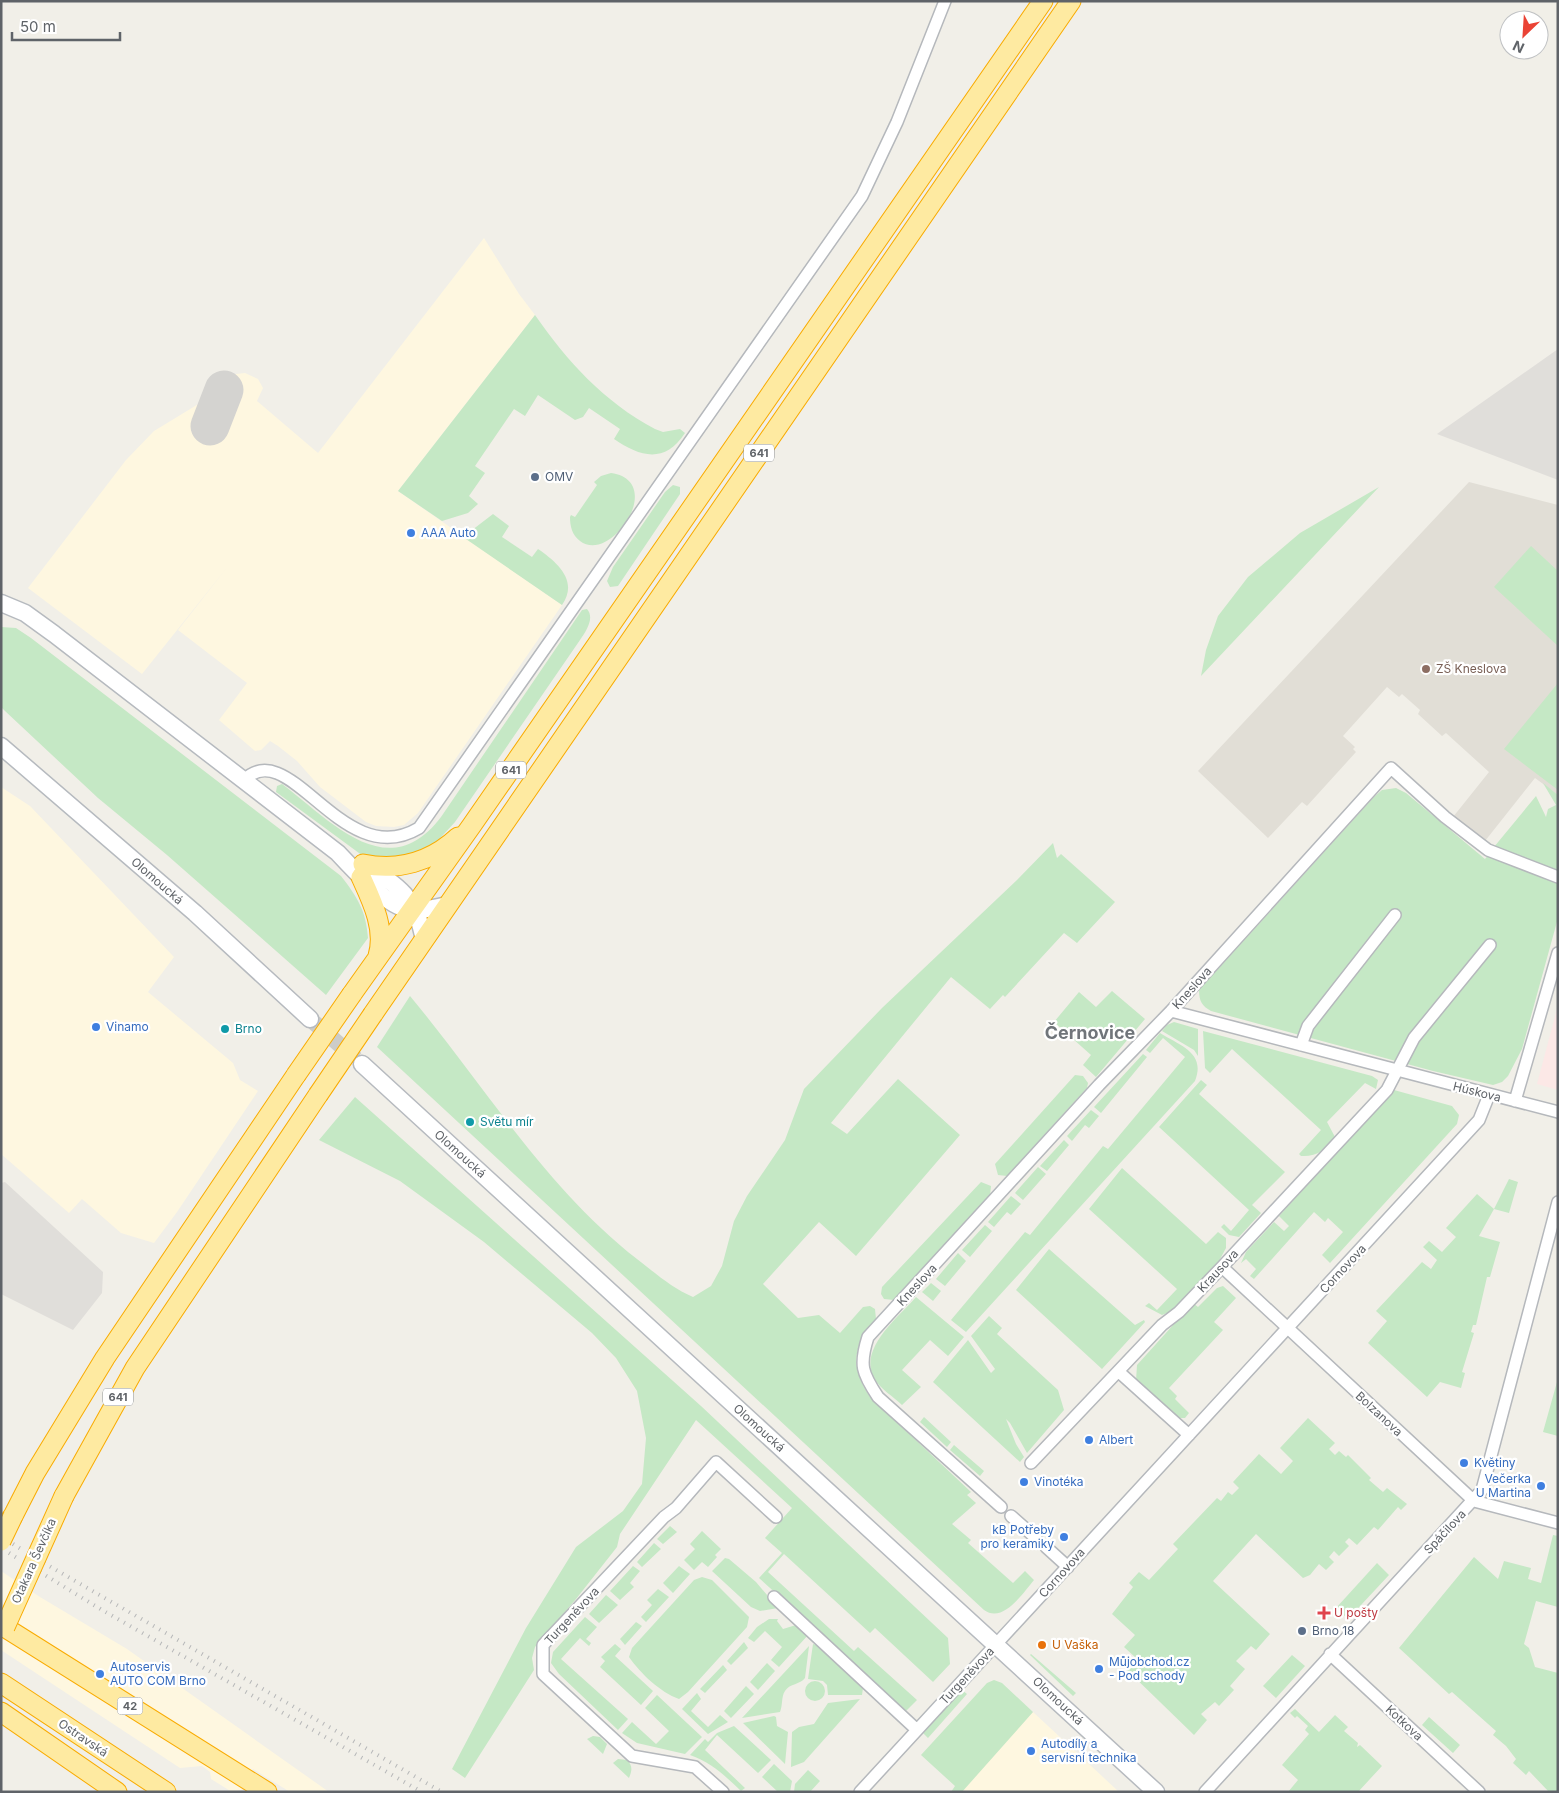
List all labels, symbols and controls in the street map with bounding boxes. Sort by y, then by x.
scale bar [12,10,120,42]
north arrow [1499,10,1549,60]
text: 50 m [20,17,56,36]
text: N [1510,37,1527,57]
road number: 641 [744,444,774,462]
place label: OMV [545,469,573,484]
marker: OMV [529,471,541,483]
place label: AAA Auto [421,525,476,540]
marker: AAA Auto [405,527,417,539]
place label: ZŠ Kneslova [1436,661,1506,676]
marker: ZŠ Kneslova [1420,663,1432,675]
road number: 641 [496,762,526,778]
street label: Olomoucká [128,854,186,907]
street label: Kneslova [1169,963,1215,1012]
place label: Vinamo [106,1019,149,1034]
marker: Vinamo [90,1021,102,1033]
place label: Brno [235,1021,262,1036]
district label: Černovice [1045,1022,1135,1043]
marker: Brno [219,1023,231,1035]
street label: Húskova [1452,1078,1503,1105]
place label: Světu mír [480,1114,534,1129]
marker: Světu mír [464,1116,476,1128]
street label: Olomoucká [431,1127,489,1181]
street label: Cornovova [1316,1241,1369,1296]
street label: Krausova [1194,1246,1241,1295]
street label: Kneslova [893,1261,940,1309]
road number: 641 [103,1388,133,1405]
street label: Bolzanova [1353,1388,1406,1439]
street label: Olomoucká [730,1401,788,1455]
place label: Albert [1099,1432,1133,1447]
marker: Albert [1083,1434,1095,1446]
place label: Květiny [1474,1455,1516,1470]
marker: Květiny [1458,1457,1470,1469]
place label: Večerka U Martina [1476,1471,1531,1500]
place label: Vinotéka [1034,1474,1084,1489]
marker: Vinotéka [1018,1476,1030,1488]
marker: Večerka U Martina [1535,1480,1547,1492]
street label: Spáčilova [1420,1506,1469,1557]
street label: Otakara Ševčíka [8,1516,59,1606]
place label: kB Potřeby pro keramiky [980,1522,1054,1551]
marker: kB Potřeby pro keramiky [1058,1531,1070,1543]
street label: Cornovova [1035,1545,1088,1601]
street label: Turgeněvova [541,1584,602,1648]
place label: U pošty [1334,1605,1378,1620]
marker: U pošty [1318,1607,1330,1619]
place label: Brno 18 [1312,1623,1355,1638]
marker: Brno 18 [1296,1625,1308,1637]
place label: U Vaška [1052,1637,1098,1652]
marker: U Vaška [1036,1639,1048,1651]
street label: Turgeněvova [936,1644,997,1708]
place label: Můjobchod.cz - Pod schody [1109,1654,1190,1683]
place label: Autoservis AUTO COM Brno [110,1659,206,1688]
marker: Můjobchod.cz - Pod schody [1093,1663,1105,1675]
marker: Autoservis AUTO COM Brno [94,1668,106,1680]
street label: Olomoucká [1030,1673,1087,1728]
road number: 42 [118,1698,142,1714]
street label: Kotkova [1383,1702,1426,1744]
street label: Ostravská [55,1715,111,1760]
place label: Autodíly a servisní technika [1041,1736,1136,1765]
marker: Autodíly a servisní technika [1025,1745,1037,1757]

